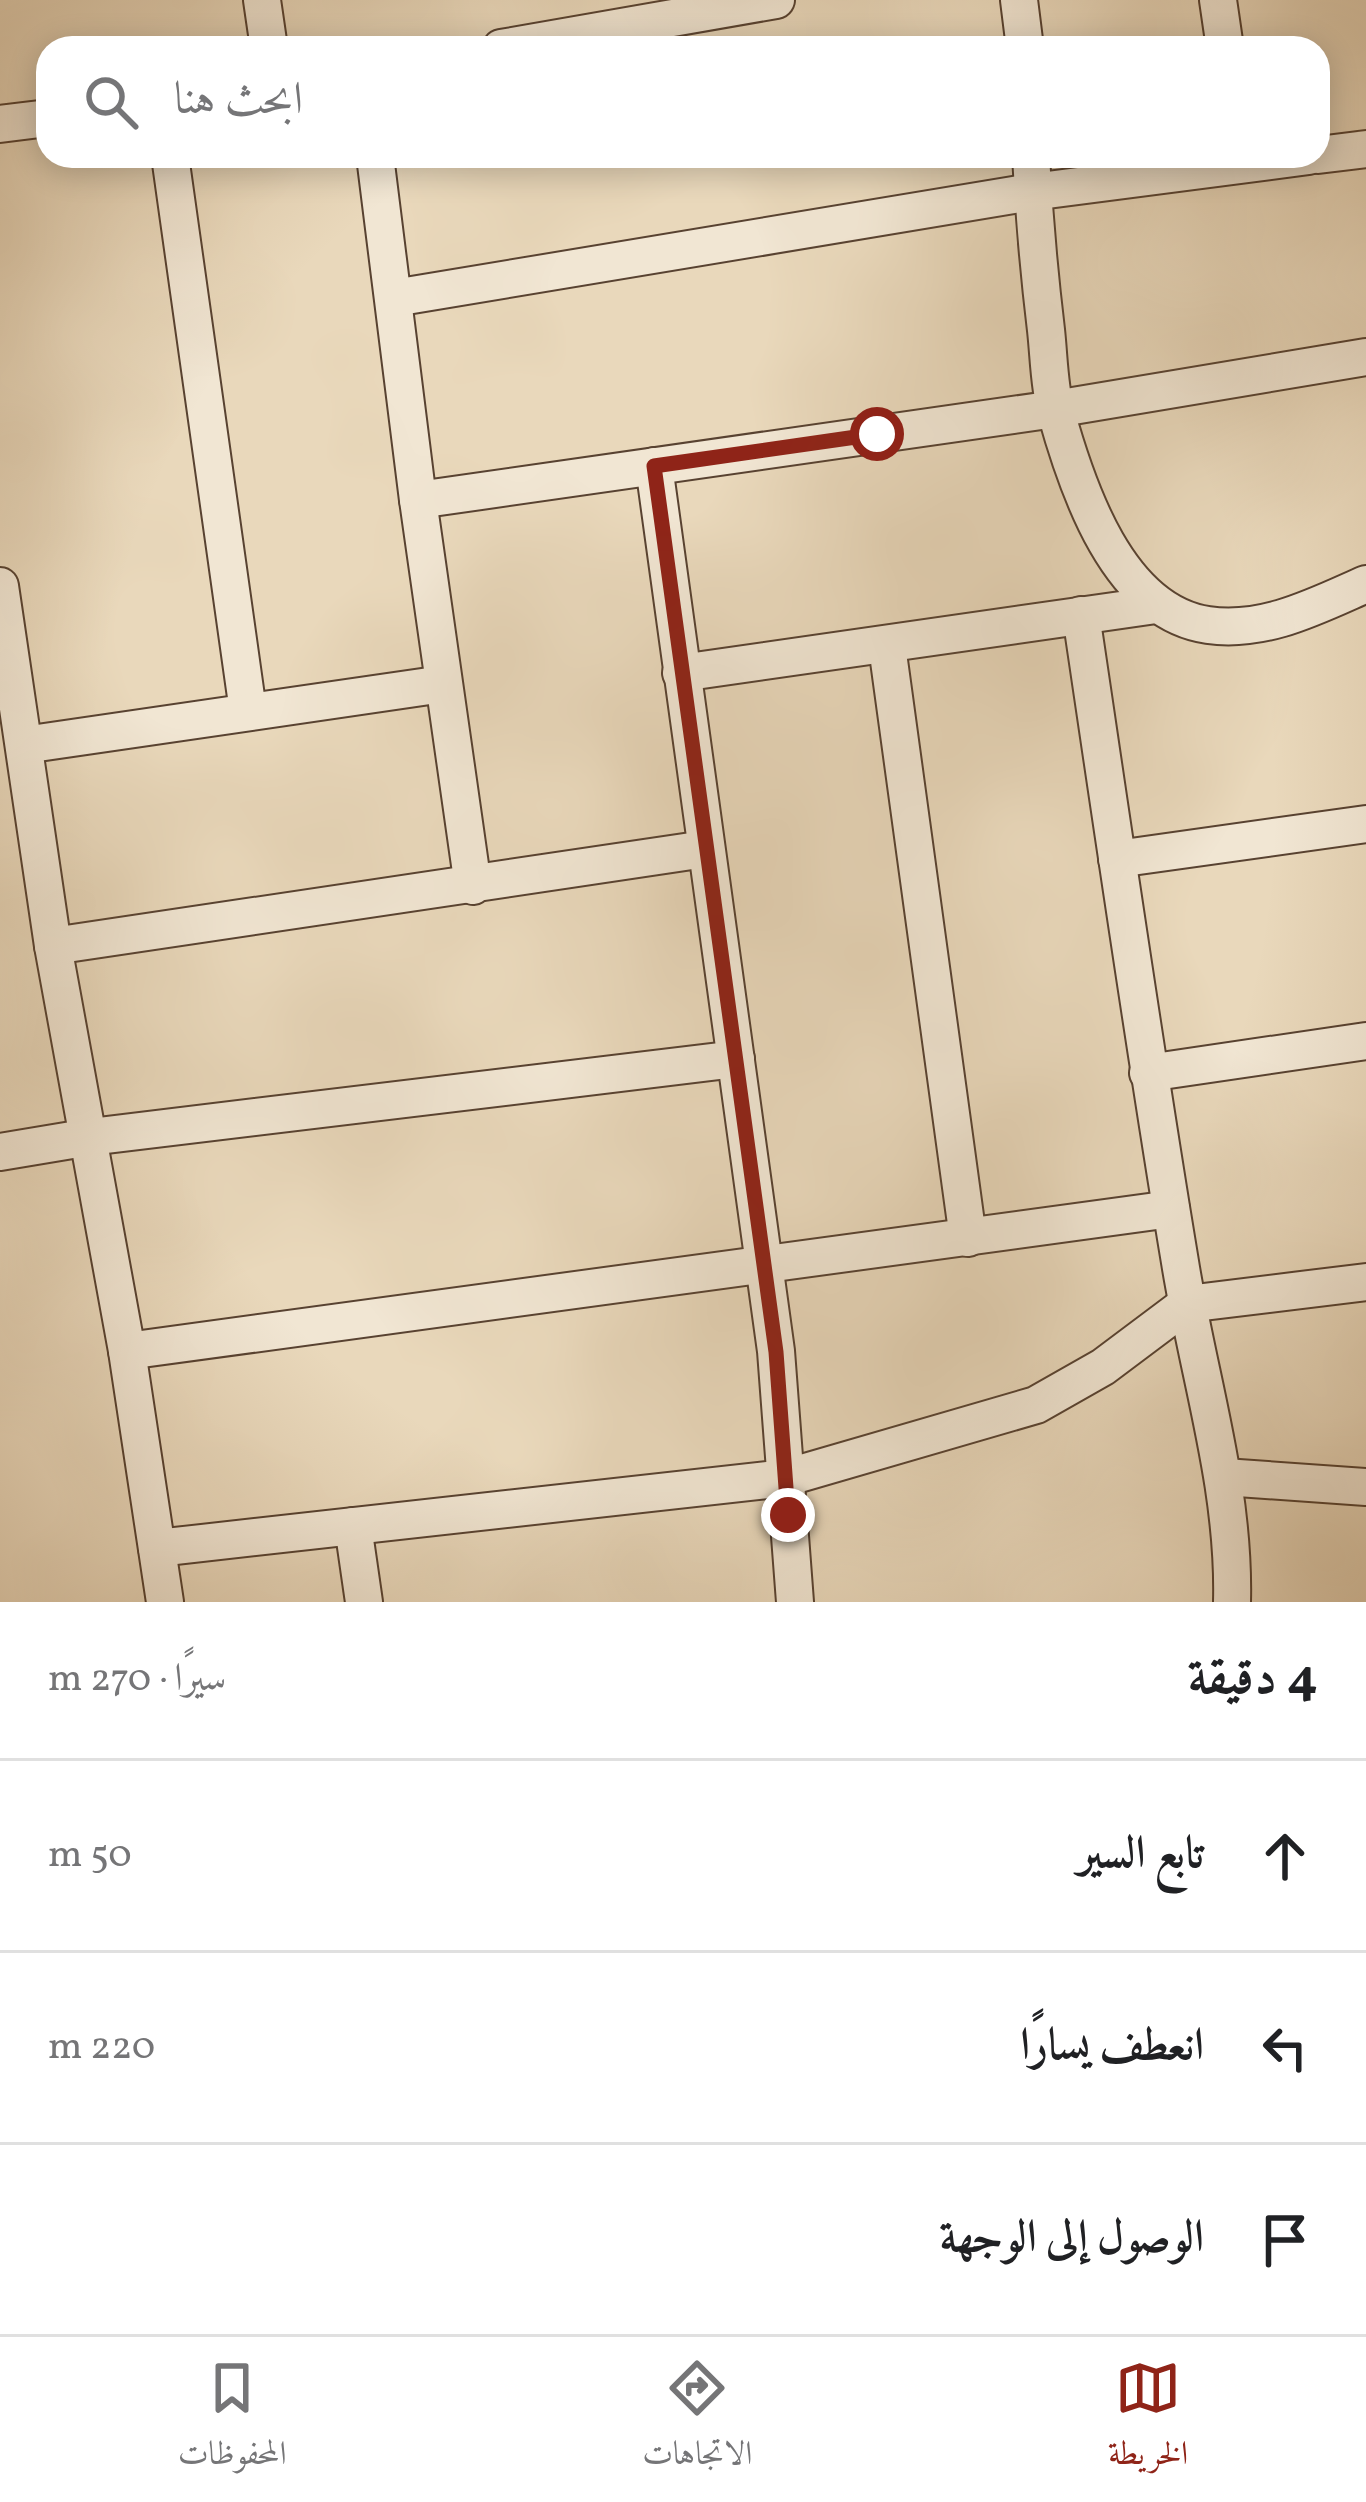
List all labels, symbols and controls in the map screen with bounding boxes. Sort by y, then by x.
search box [36,36,1330,168]
icon: search [78,69,144,135]
text: ابحث هنا [174,70,303,133]
route start [850,407,904,461]
route end [761,1488,815,1542]
text: 4 دقيقة [1188,1644,1318,1715]
text: سيرًا · 270 m [48,1653,226,1707]
icon: ahead [1252,1823,1318,1889]
text: تابع السير [1078,1824,1204,1887]
text: 50 m [48,1829,132,1883]
icon: left [1252,2015,1318,2081]
text: انعطف يسارًا [1020,2016,1204,2079]
text: 220 m [48,2021,155,2075]
icon: arrive [1252,2207,1318,2273]
text: الوصول إلى الوجهة [939,2208,1204,2271]
tab: المحفوظات [178,2355,287,2485]
tab: الاتجاهات [642,2355,752,2485]
tab: الخريطة [1108,2355,1188,2485]

